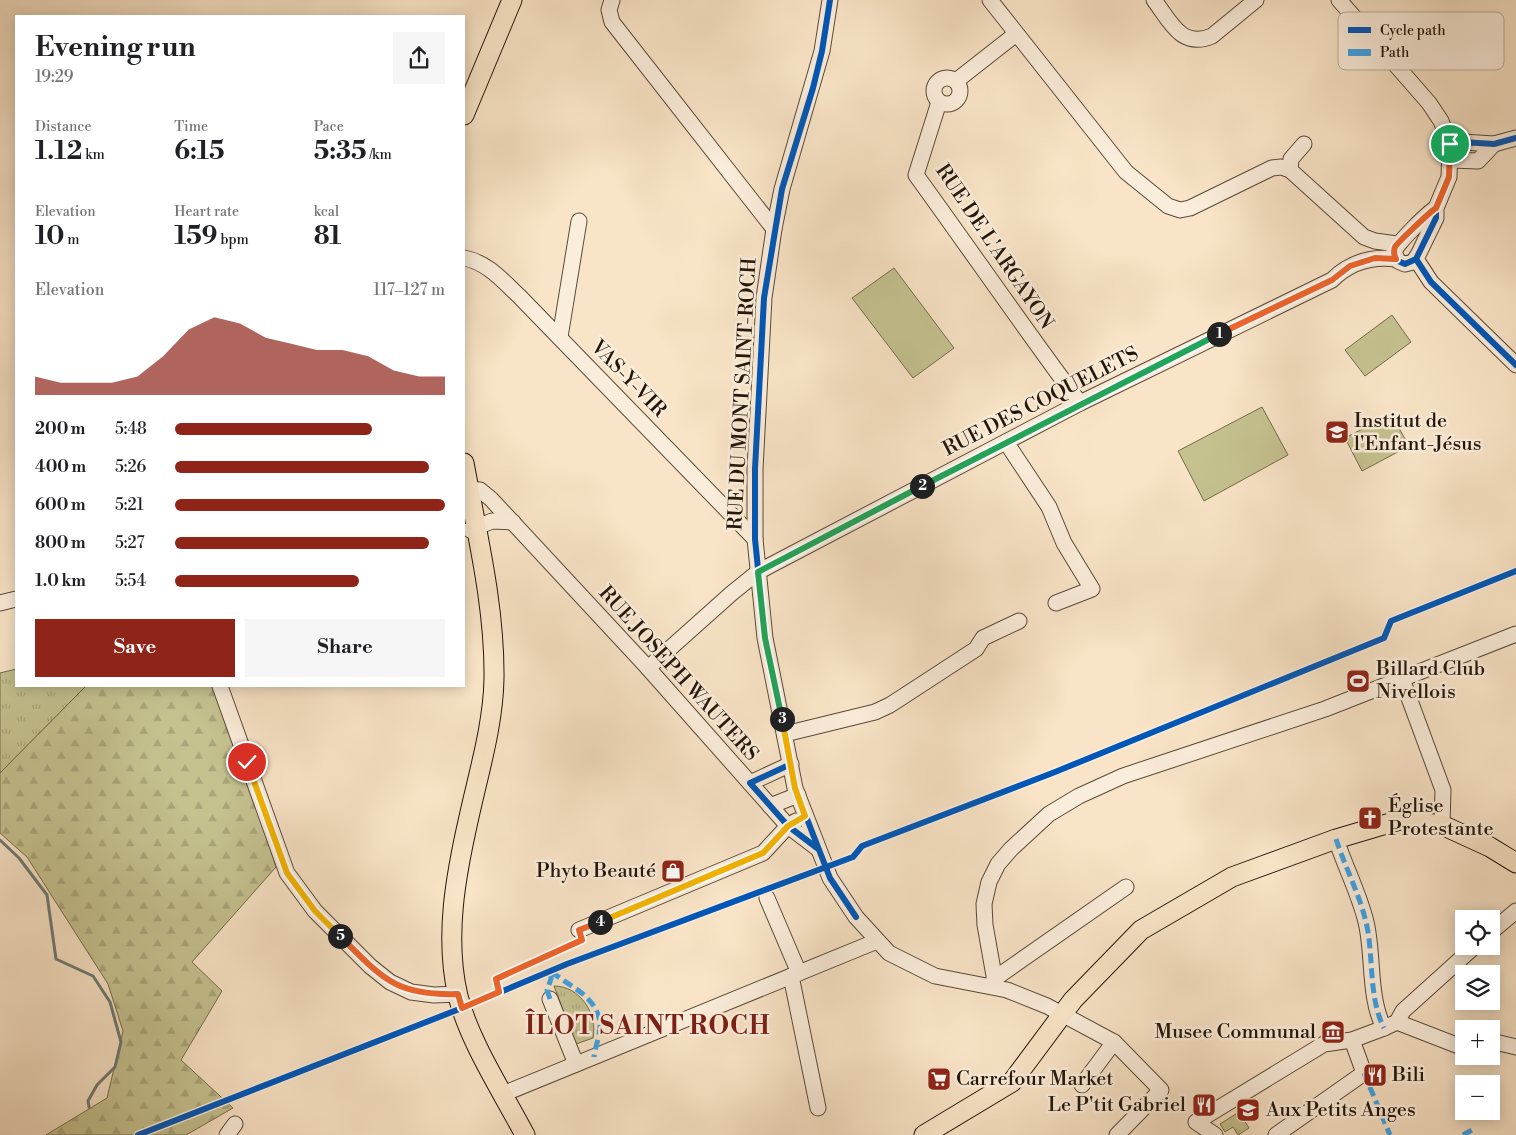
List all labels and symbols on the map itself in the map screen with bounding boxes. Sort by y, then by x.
legend [1338,12,1504,70]
text: Cycle path [1380,22,1446,40]
text: Path [1380,44,1410,62]
pin [1429,123,1471,165]
street label: RUE DE L'ARGAYON [929,160,1059,335]
street label: RUE DU MONT SAINT-ROCH [723,257,763,531]
pin: 1 [1206,322,1232,346]
street label: VAS-Y-VIR [584,334,672,424]
street label: RUE DES COQUELETS [939,342,1143,462]
place label: Institut de l'Enfant-Jésus [1354,409,1482,457]
school or university icon: Institut de l'Enfant-Jésus [1324,419,1350,445]
pin: 2 [910,474,934,498]
street label: RUE JOSEPH WAUTERS [593,581,763,767]
place label: Billard Club Nivellois [1375,657,1485,705]
sports icon: Billard Club Nivellois [1345,668,1371,694]
pin: 3 [770,706,794,732]
pin [226,741,268,783]
place label: Église Protestante [1388,793,1494,842]
church icon: Église Protestante [1357,805,1383,831]
shop icon: Phyto Beauté [660,858,686,884]
place label: Phyto Beauté [536,859,656,884]
pin: 4 [588,910,612,934]
pin: 5 [328,924,352,948]
district label: ÎLOT SAINT ROCH [524,1008,771,1042]
museum icon: Musee Communal [1320,1019,1346,1045]
place label: Musee Communal [1154,1020,1316,1045]
restaurant icon: Bili [1362,1062,1388,1088]
place label: Bili [1391,1063,1426,1088]
supermarket icon: Carrefour Market [926,1066,952,1092]
place label: Carrefour Market [956,1067,1113,1092]
restaurant icon: Le P'tit Gabriel [1191,1092,1217,1118]
place label: Le P'tit Gabriel [1048,1093,1186,1118]
school or university icon: Aux Petits Anges [1235,1097,1261,1123]
place label: Aux Petits Anges [1265,1098,1416,1123]

